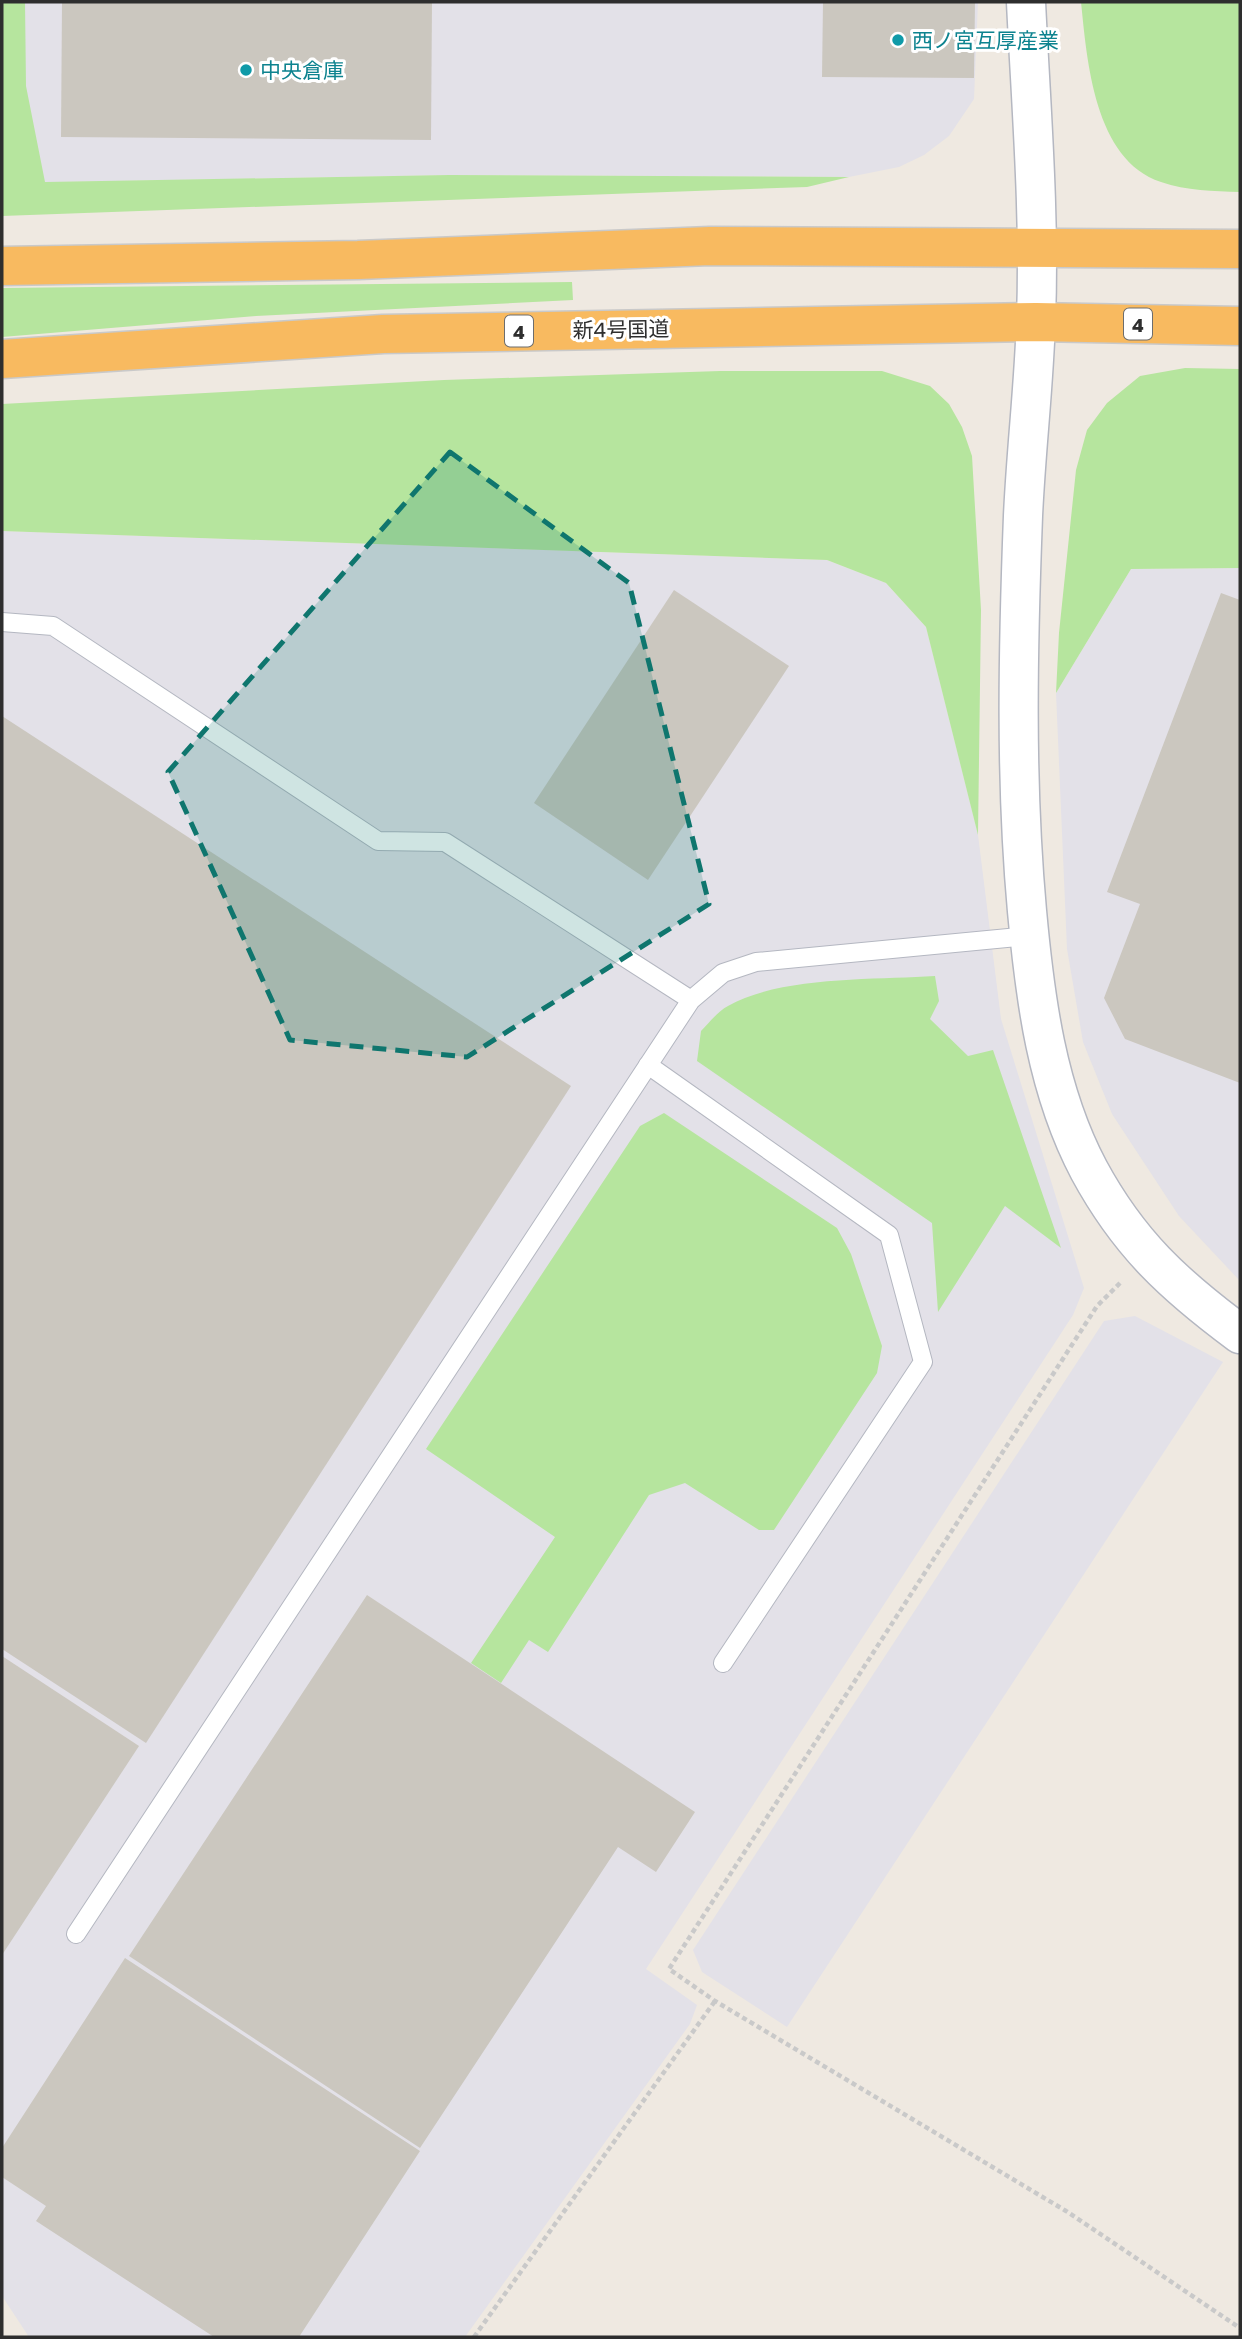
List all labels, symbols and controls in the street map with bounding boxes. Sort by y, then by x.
place label: 西ノ宮互厚産業 [912,27,1059,53]
marker: 西ノ宮互厚産業 [890,32,906,48]
place label: 中央倉庫 [260,57,344,83]
marker: 中央倉庫 [238,62,254,78]
road number: 4 [1124,308,1152,340]
street label: 新4号国道 [572,315,670,343]
road number: 4 [505,316,533,346]

